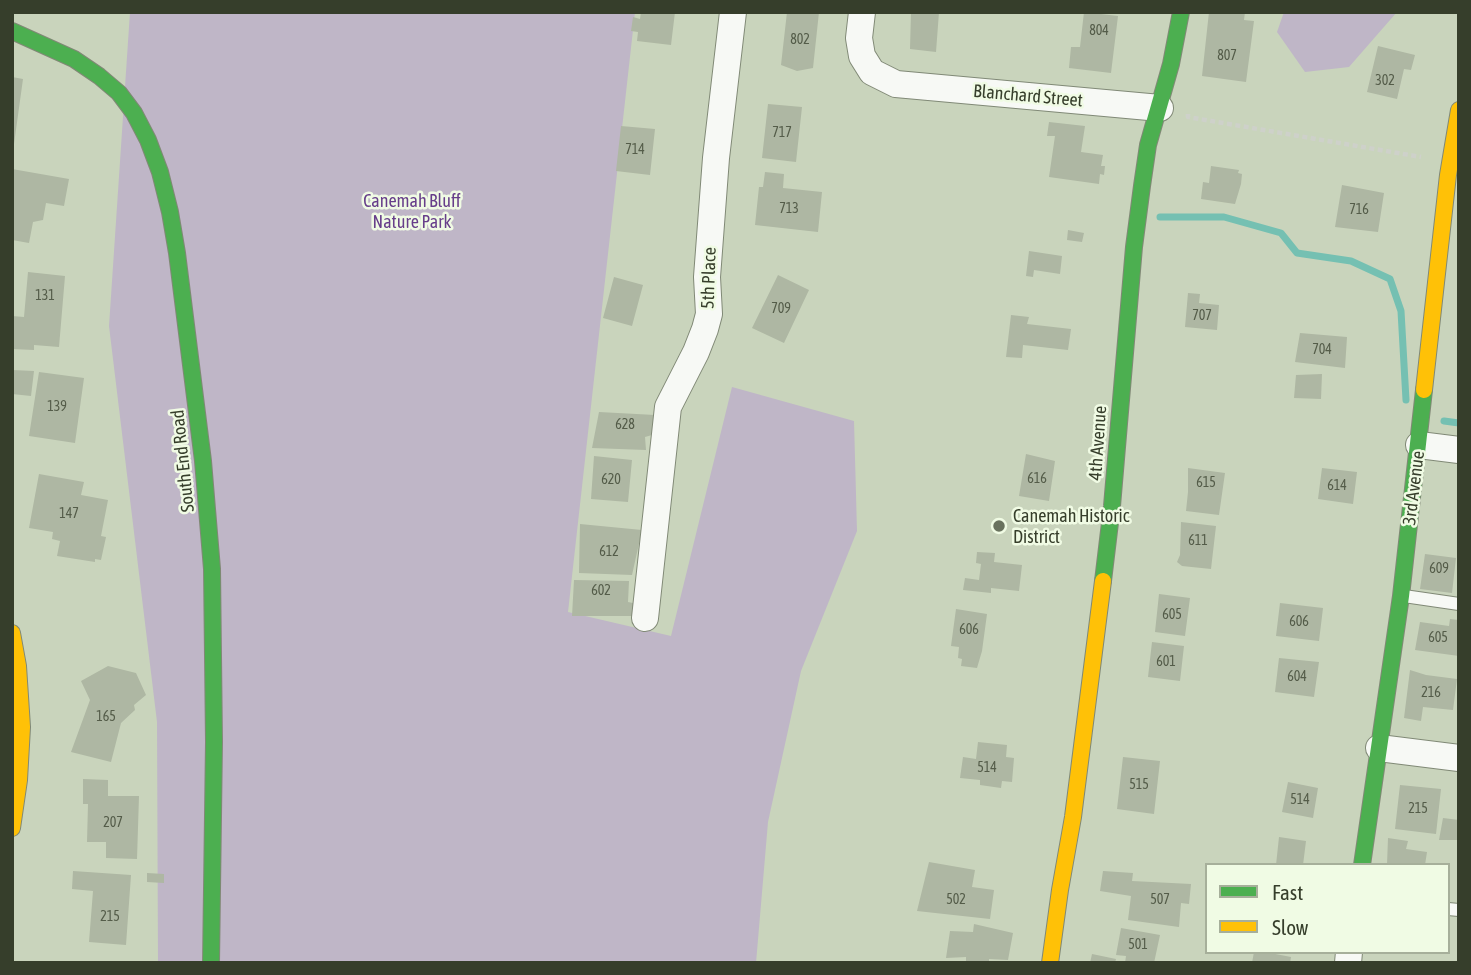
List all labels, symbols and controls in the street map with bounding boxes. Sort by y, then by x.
house number: 804 [1089,23,1109,39]
house number: 802 [790,32,810,48]
house number: 807 [1217,48,1237,64]
house number: 302 [1375,73,1395,89]
street label: Blanchard Street [972,80,1084,112]
house number: 717 [772,125,792,141]
house number: 714 [625,142,645,158]
park label: Canemah Bluff Nature Park [363,190,461,232]
house number: 713 [779,201,799,217]
house number: 716 [1349,202,1369,218]
street label: 5th Place [697,247,721,309]
house number: 131 [35,288,55,304]
house number: 709 [771,301,791,317]
house number: 707 [1192,308,1212,324]
house number: 704 [1312,342,1332,358]
house number: 139 [47,399,67,415]
street label: 4th Avenue [1085,405,1111,481]
street label: South End Road [167,409,199,513]
house number: 628 [615,417,635,433]
street label: 3rd Avenue [1399,450,1429,526]
house number: 616 [1027,471,1047,487]
house number: 620 [601,472,621,488]
house number: 615 [1196,475,1216,491]
house number: 614 [1327,478,1347,494]
place label: Canemah Historic District [1013,505,1129,548]
house number: 147 [59,506,79,522]
marker: Canemah Historic District [991,518,1007,534]
house number: 611 [1188,533,1208,549]
house number: 612 [599,544,619,560]
house number: 609 [1429,561,1449,577]
house number: 602 [591,583,611,599]
house number: 605 [1162,607,1182,623]
house number: 606 [1289,614,1309,630]
house number: 606 [959,622,979,638]
house number: 605 [1428,630,1448,646]
house number: 601 [1156,654,1176,670]
house number: 604 [1287,669,1307,685]
house number: 216 [1421,685,1441,701]
house number: 165 [96,709,116,725]
house number: 514 [977,760,997,776]
house number: 515 [1129,777,1149,793]
house number: 514 [1290,792,1310,808]
house number: 215 [1408,801,1428,817]
house number: 207 [103,815,123,831]
legend [1205,863,1450,954]
text: Fast [1272,880,1303,904]
house number: 502 [946,892,966,908]
house number: 507 [1150,892,1170,908]
house number: 215 [100,909,120,925]
text: Slow [1272,915,1308,939]
house number: 501 [1128,937,1148,953]

